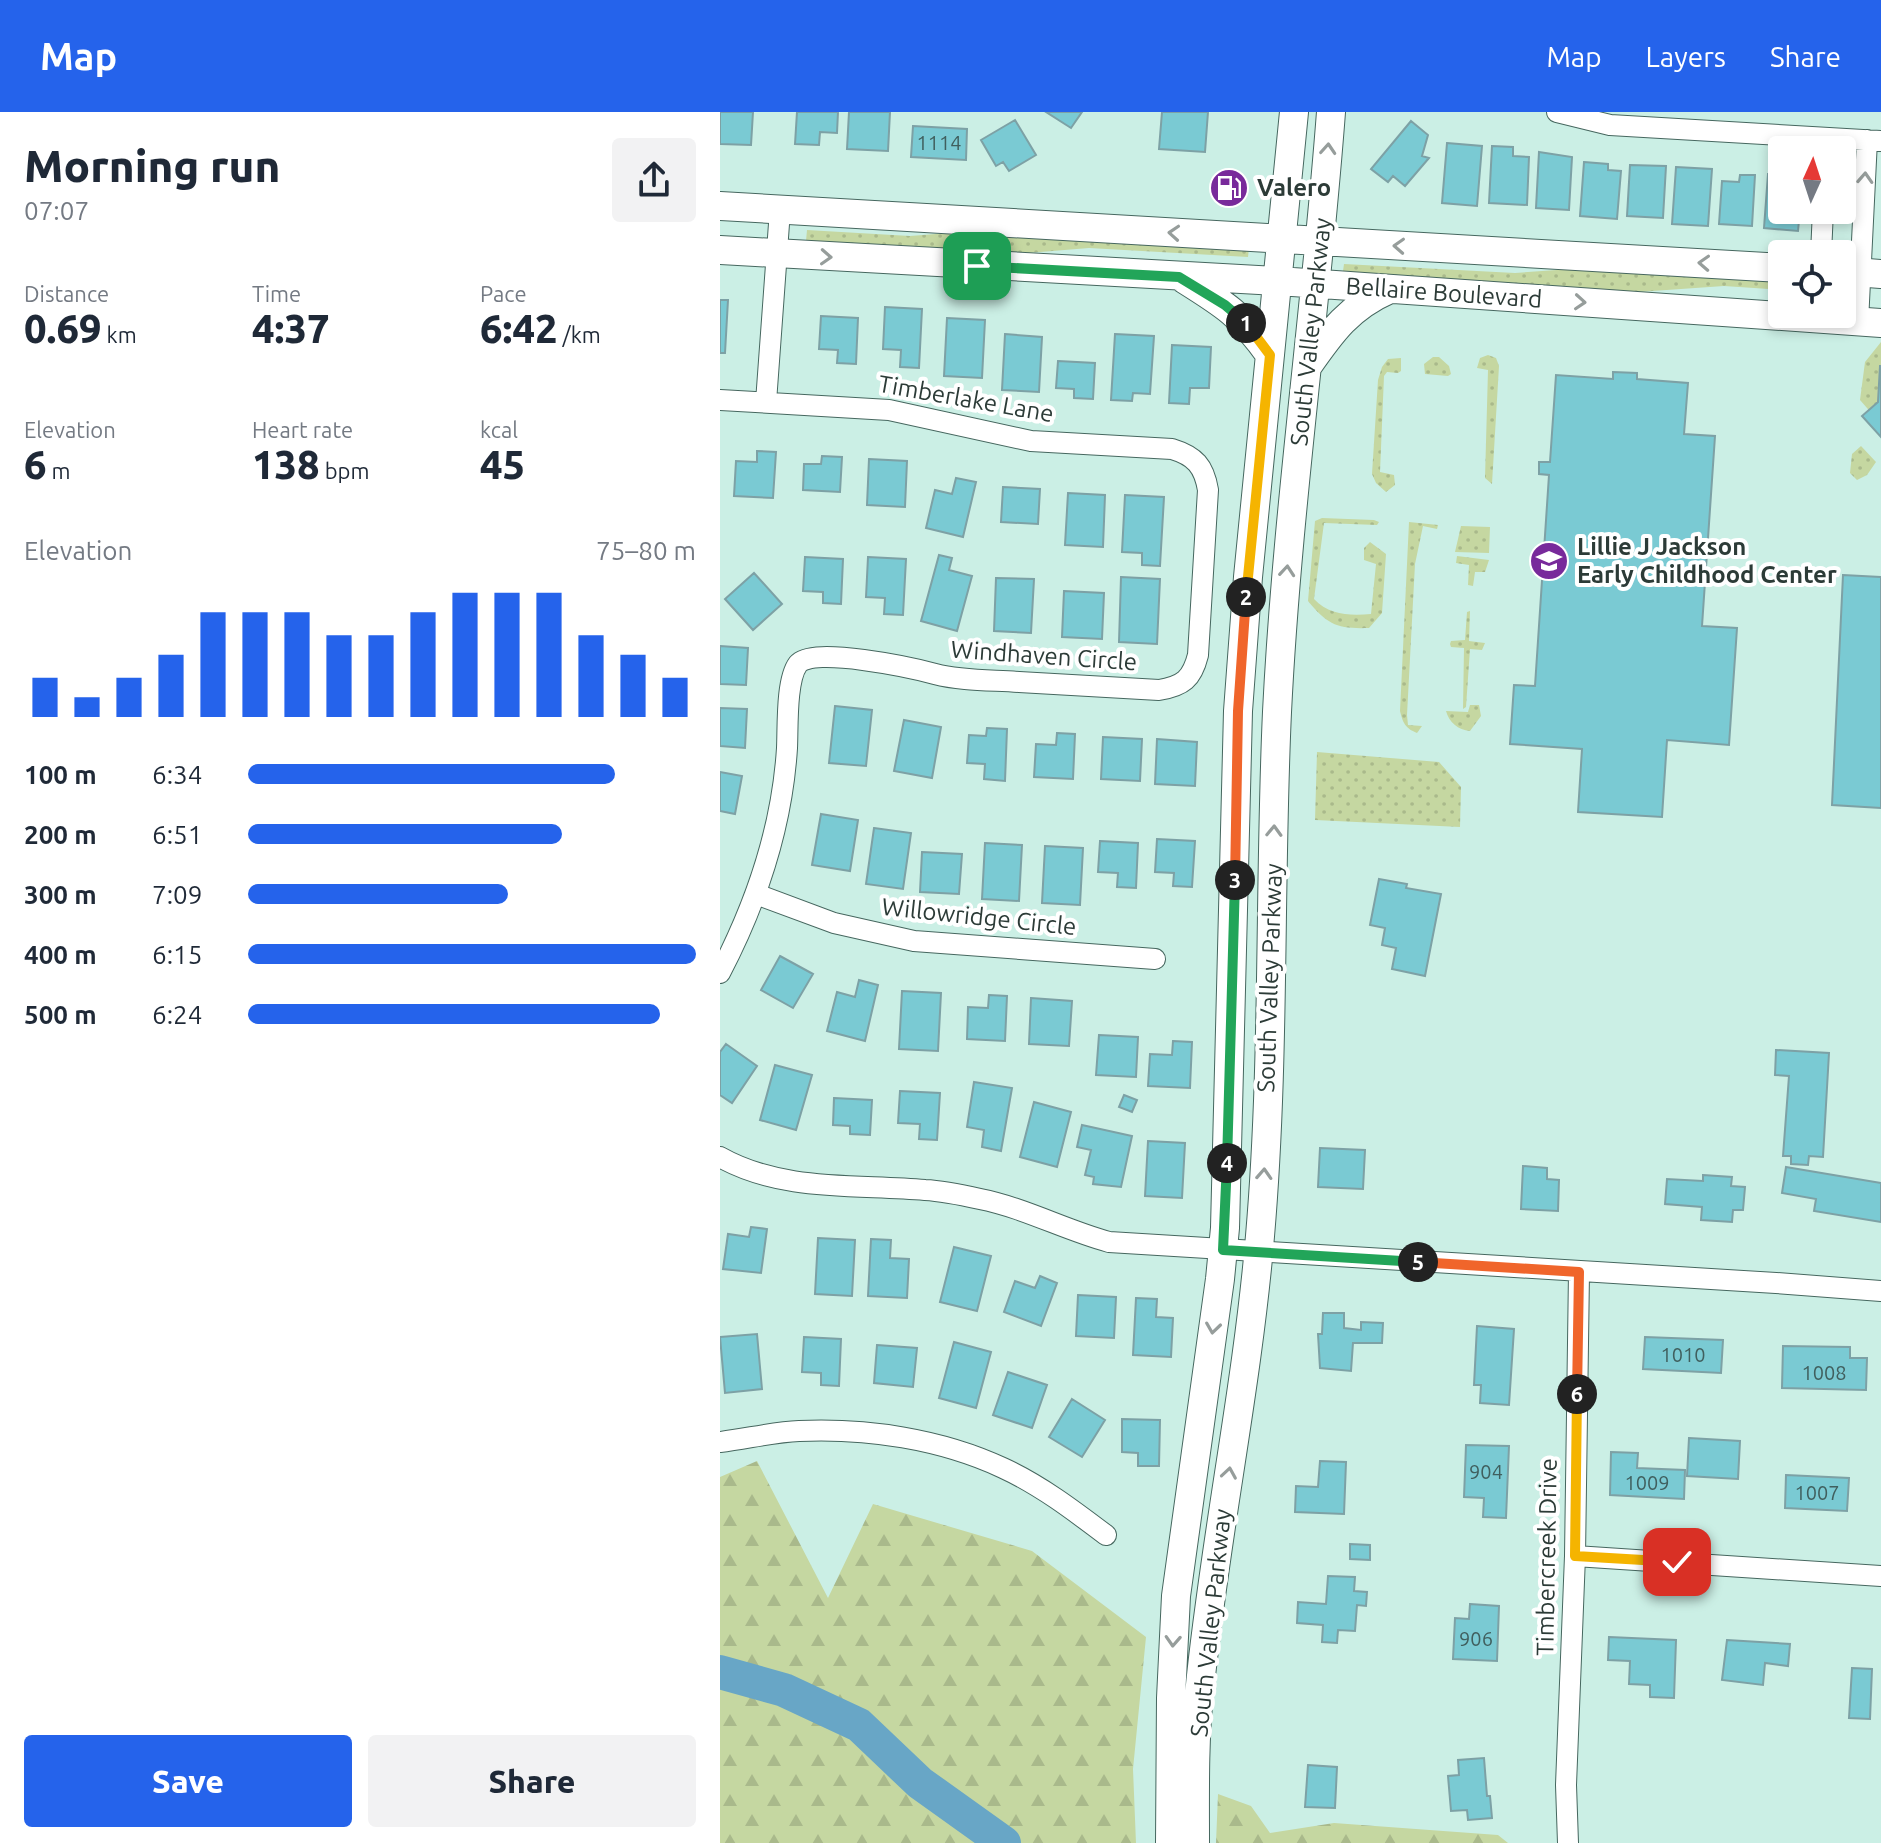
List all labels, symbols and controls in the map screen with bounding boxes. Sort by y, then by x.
text: Map [40,35,117,77]
text: Map [1546,41,1602,72]
text: Layers [1646,41,1726,72]
text: Share [1770,41,1841,72]
house number: 1114 [916,131,962,154]
north arrow [1768,136,1856,224]
map controls [1768,136,1856,328]
button: share [612,138,696,222]
text: Morning run [24,141,280,190]
one-way arrow [1319,142,1336,155]
fuel station icon: Valero [1208,167,1250,209]
one-way arrow [1856,171,1873,184]
place label: Valero [1257,174,1331,201]
text: 07:07 [24,196,89,225]
street label: South Valley Parkway [1285,216,1336,447]
one-way arrow [1167,225,1180,242]
pin [943,232,1011,300]
one-way arrow [1392,237,1405,254]
button: locate [1768,240,1856,328]
icon: arrive [955,244,999,288]
one-way arrow [820,248,833,265]
one-way arrow [1697,255,1710,272]
street label: Bellaire Boulevard [1345,272,1543,313]
text: Distance [24,281,109,306]
text: Time [252,281,301,306]
text: Pace [480,281,527,306]
one-way arrow [1574,293,1587,310]
pin: 1 [1226,303,1266,343]
text: 0.69 [24,306,102,351]
text: 4:37 [252,306,330,351]
text: 6:42 [480,306,558,351]
text: 1 [1240,310,1252,335]
text: km [102,322,137,347]
text: /km [558,322,601,347]
street label: Timberlake Lane [876,370,1056,427]
text: Elevation [24,417,116,442]
text: Heart rate [252,417,353,442]
text: kcal [480,417,518,442]
text: 6 [24,442,47,487]
text: 138 [252,442,320,487]
text: 45 [480,442,525,487]
text: m [47,458,71,483]
text: bpm [320,458,369,483]
place label: Lillie J Jackson Early Childhood Center [1577,533,1837,588]
text: Elevation [24,536,132,565]
text: 75–80 m [596,536,696,565]
school or university icon: Lillie J Jackson Early Childhood Center [1528,540,1570,582]
one-way arrow [1279,564,1296,577]
pin: 2 [1226,577,1266,617]
text: 2 [1240,584,1252,609]
street label: Windhaven Circle [950,636,1138,675]
text: 100 m [24,760,97,789]
text: 6:34 [152,760,202,789]
text: 200 m [24,820,97,849]
text: 6:51 [152,820,202,849]
one-way arrow [1265,824,1283,837]
pin: 3 [1215,860,1255,900]
street label: South Valley Parkway [1252,863,1287,1093]
text: 3 [1229,867,1241,892]
text: 300 m [24,880,97,909]
text: 7:09 [152,880,202,909]
street label: Willowridge Circle [880,893,1078,940]
text: 400 m [24,940,97,969]
text: 6:15 [152,940,202,969]
text: 500 m [24,1000,97,1029]
text: 6:24 [152,1000,202,1029]
pin: 4 [1207,1143,1247,1183]
text: 4 [1221,1150,1233,1175]
one-way arrow [1255,1168,1272,1181]
pin: 5 [1398,1242,1438,1282]
text: 5 [1412,1249,1424,1274]
one-way arrow [1205,1321,1222,1334]
house number: 1010 [1660,1343,1706,1366]
house number: 1008 [1801,1361,1847,1384]
pin: 6 [1557,1374,1597,1414]
text: 6 [1571,1381,1583,1406]
street label: Timbercreek Drive [1531,1458,1562,1656]
house number: 904 [1469,1460,1503,1483]
one-way arrow [1220,1467,1237,1480]
house number: 1009 [1624,1471,1670,1494]
house number: 1007 [1794,1481,1840,1504]
street label: South Valley Parkway [1185,1507,1236,1738]
pin [1643,1528,1711,1596]
icon: check [1655,1540,1699,1584]
house number: 906 [1459,1627,1493,1650]
one-way arrow [1164,1635,1181,1648]
button: Save [24,1735,352,1827]
button: Share [368,1735,696,1827]

